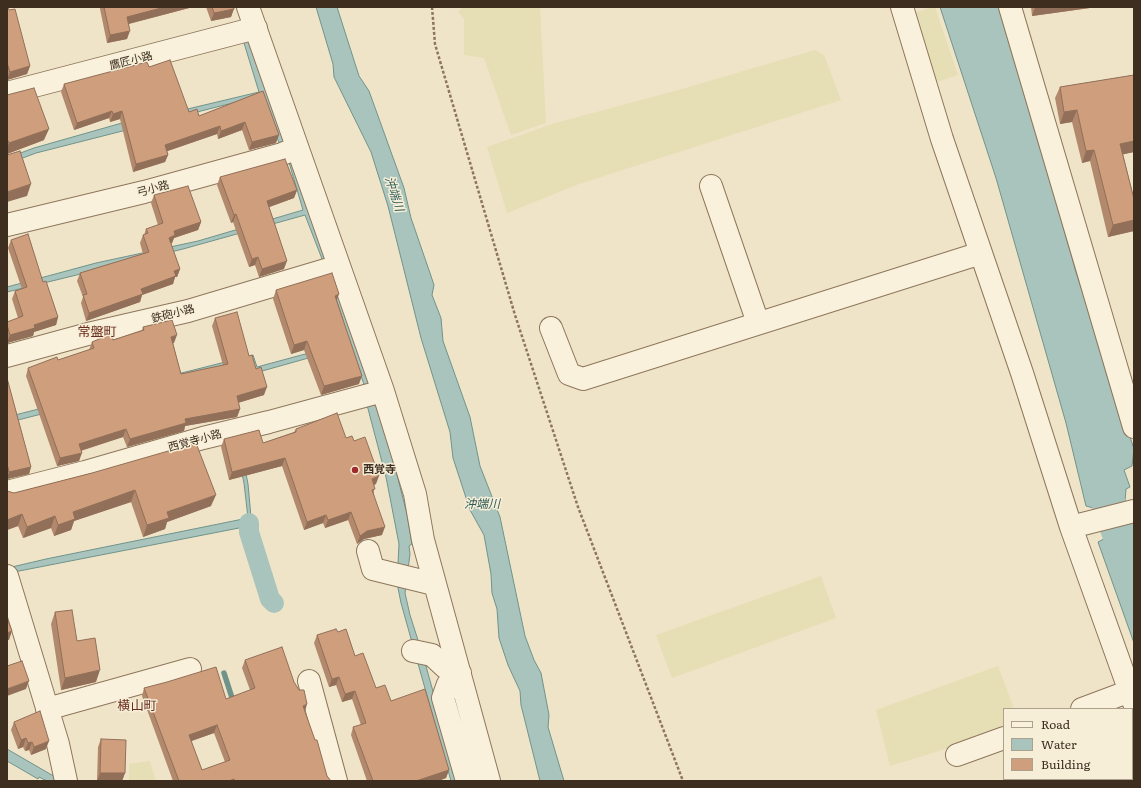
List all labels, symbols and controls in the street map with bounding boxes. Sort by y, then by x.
street label: 鷹匠小路 [108,49,154,73]
water label: 沖端川 [382,175,406,213]
street label: 弓小路 [135,178,171,200]
street label: 鉄砲小路 [150,302,196,326]
district label: 常盤町 [78,324,116,340]
street label: 西覚寺小路 [167,428,223,454]
place label: 西覚寺 [363,463,396,477]
marker: 西覚寺 [350,465,360,475]
water label: 沖端川 [464,497,500,511]
district label: 横山町 [118,698,156,714]
legend [1003,708,1133,780]
text: Road [1041,715,1070,733]
text: Water [1041,735,1077,753]
text: Building [1041,755,1090,773]

